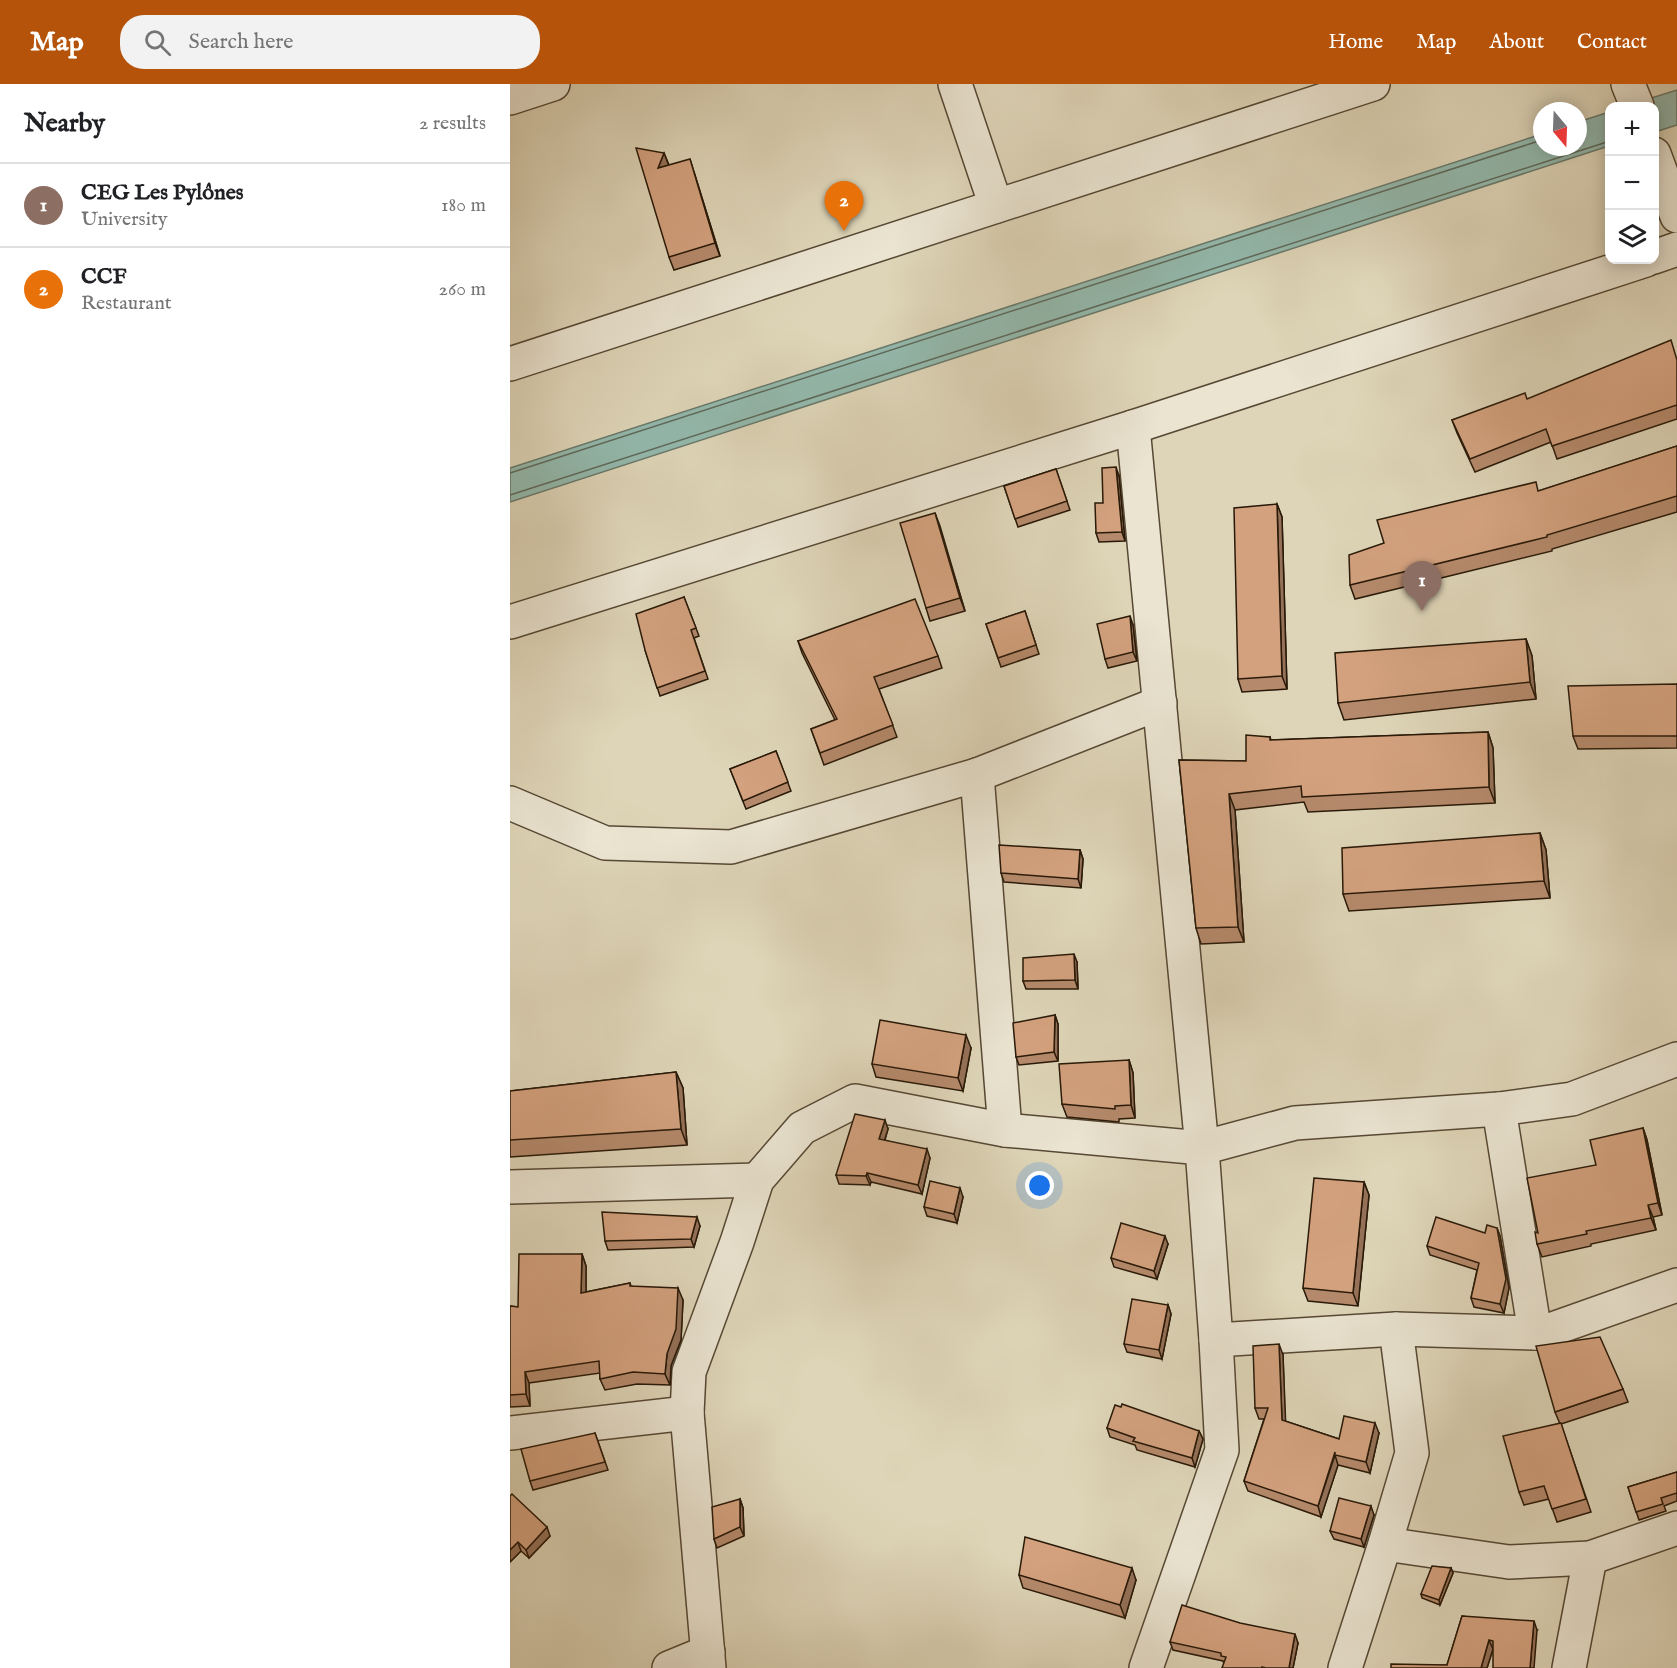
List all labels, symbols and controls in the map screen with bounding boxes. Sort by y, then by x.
search box [120,15,540,69]
text: Map [30,25,84,60]
icon: search [141,26,174,59]
text: Search here [189,28,293,56]
text: Home [1328,29,1383,56]
text: Map [1416,29,1456,56]
text: About [1489,29,1544,56]
text: Contact [1577,29,1647,56]
north arrow [1533,102,1587,156]
map controls [1605,102,1659,264]
button: + [1605,102,1659,156]
text: Nearby [24,107,105,140]
text: 2 results [419,111,486,136]
button: − [1605,156,1659,210]
text: CEG Les Pylônes [81,179,244,207]
pin: 2 [824,182,864,231]
text: 1 [40,193,47,218]
text: 180 m [441,193,486,218]
text: University [81,207,168,232]
button: layers [1605,210,1659,264]
text: CCF [81,263,126,291]
text: 2 [39,277,48,302]
text: 260 m [439,277,486,302]
text: Restaurant [81,291,172,316]
pin: 1 [1402,562,1442,611]
your location [1025,1171,1054,1200]

